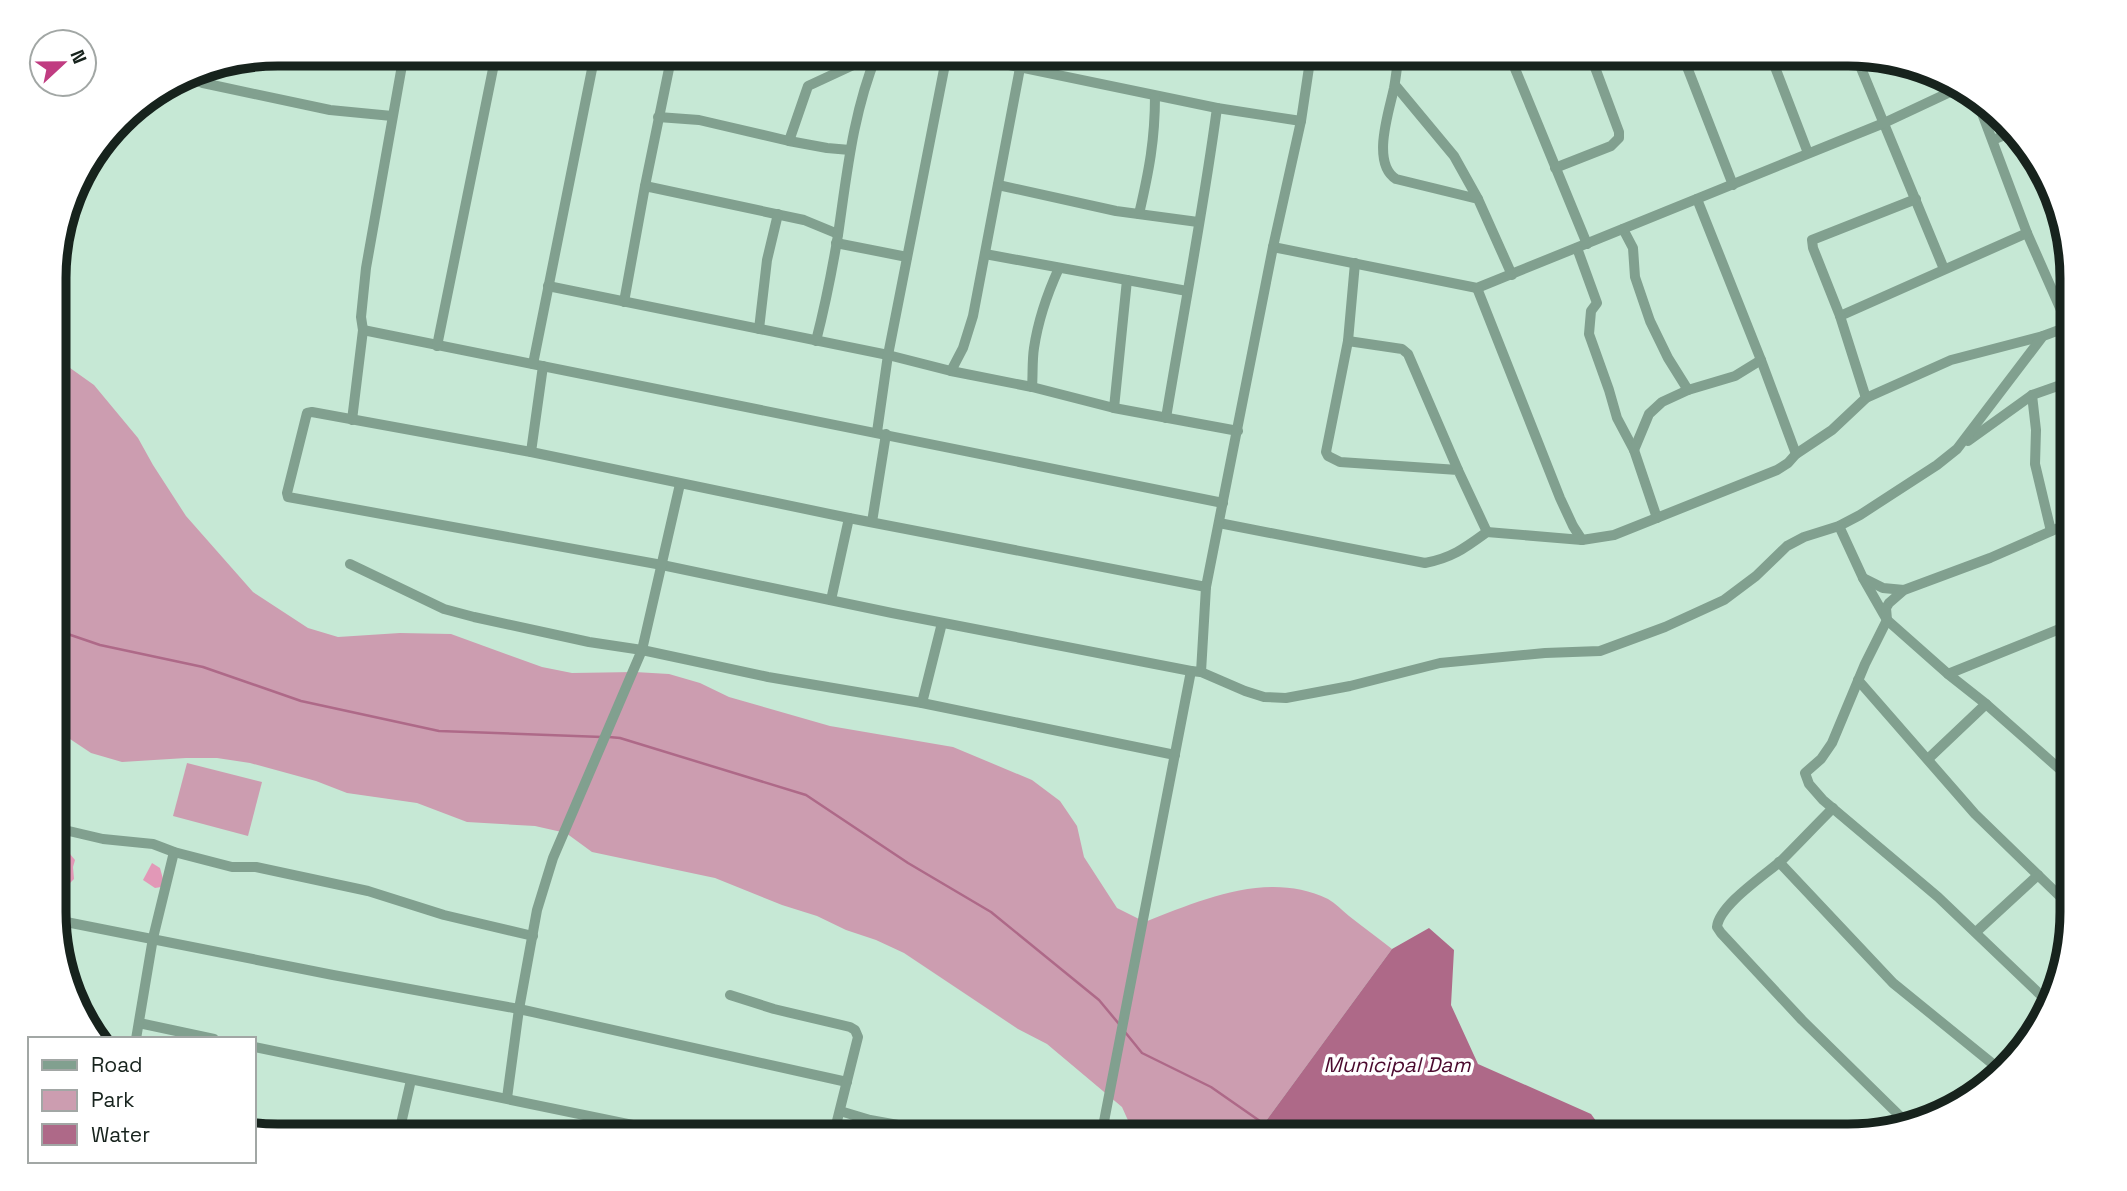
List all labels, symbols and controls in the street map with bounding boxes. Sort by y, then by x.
north arrow [28,28,98,98]
text: N [64,46,92,67]
legend [28,1037,256,1163]
text: Road [91,1051,143,1078]
water label: Municipal Dam [1324,1051,1471,1078]
text: Park [91,1086,135,1113]
text: Water [91,1121,150,1148]

